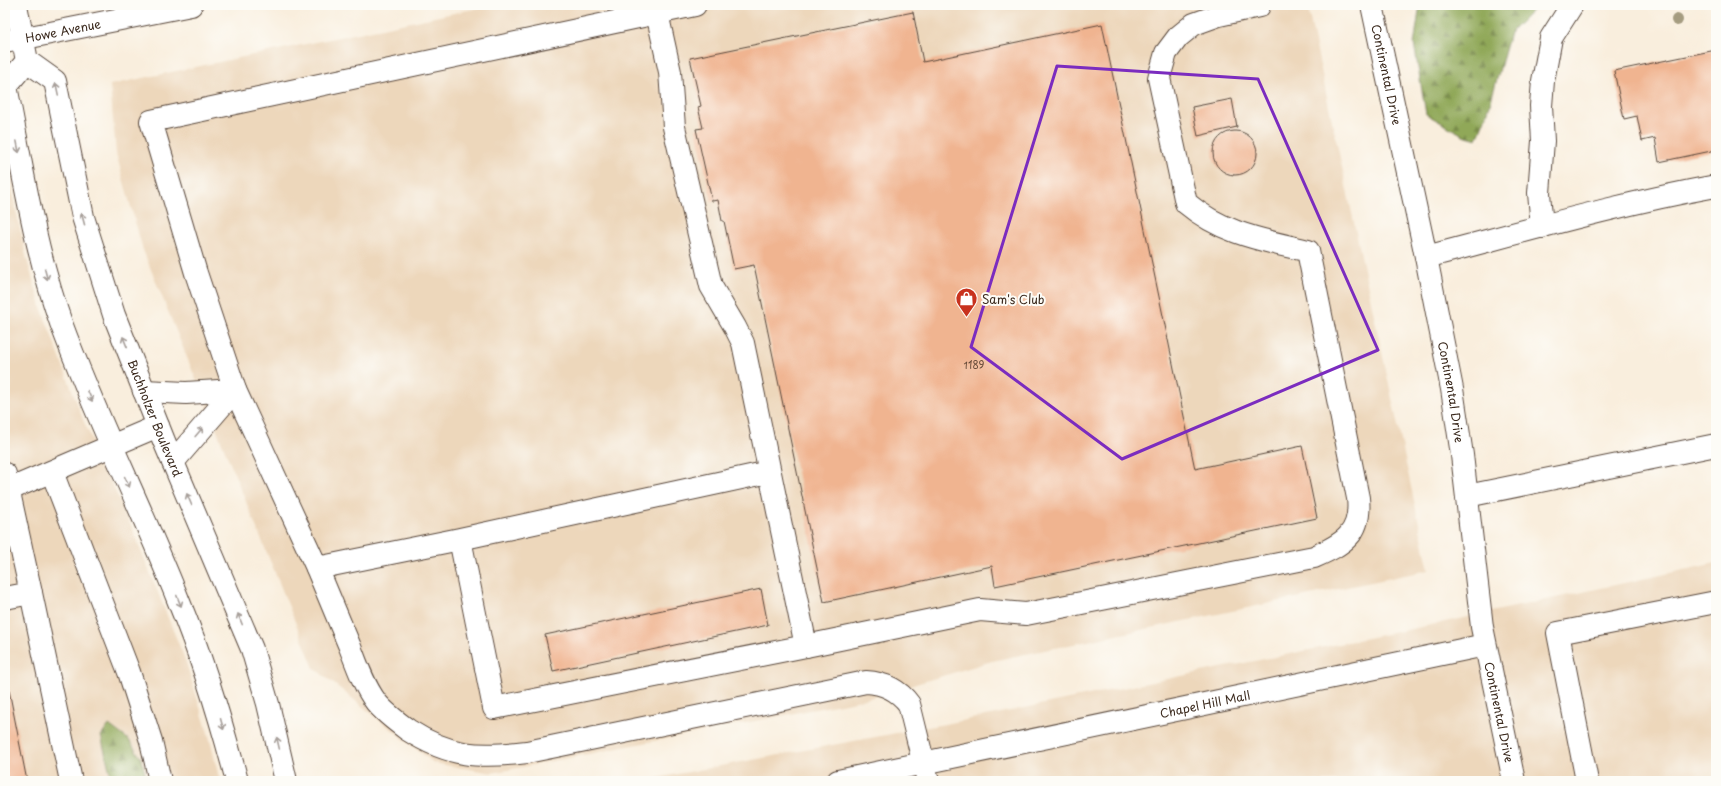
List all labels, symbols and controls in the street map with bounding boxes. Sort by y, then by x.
street label: Howe Avenue [23,14,103,47]
street label: Continental Drive [1367,22,1406,126]
one-way arrow [52,83,60,96]
one-way arrow [15,140,23,153]
one-way arrow [79,213,87,226]
one-way arrow [43,268,50,281]
shop icon: Sam's Club [954,286,980,319]
place label: Sam's Club [982,290,1044,308]
one-way arrow [120,337,128,349]
street label: Continental Drive [1434,340,1469,444]
street label: Buchholzer Boulevard [123,357,187,480]
house number: 1189 [964,357,985,372]
one-way arrow [87,390,95,402]
one-way arrow [194,426,203,437]
one-way arrow [123,476,131,488]
one-way arrow [185,493,193,505]
one-way arrow [176,595,183,607]
one-way arrow [236,613,243,625]
street label: Continental Drive [1480,660,1519,764]
street label: Chapel Hill Mall [1158,686,1252,722]
one-way arrow [219,717,226,730]
one-way arrow [273,737,281,750]

